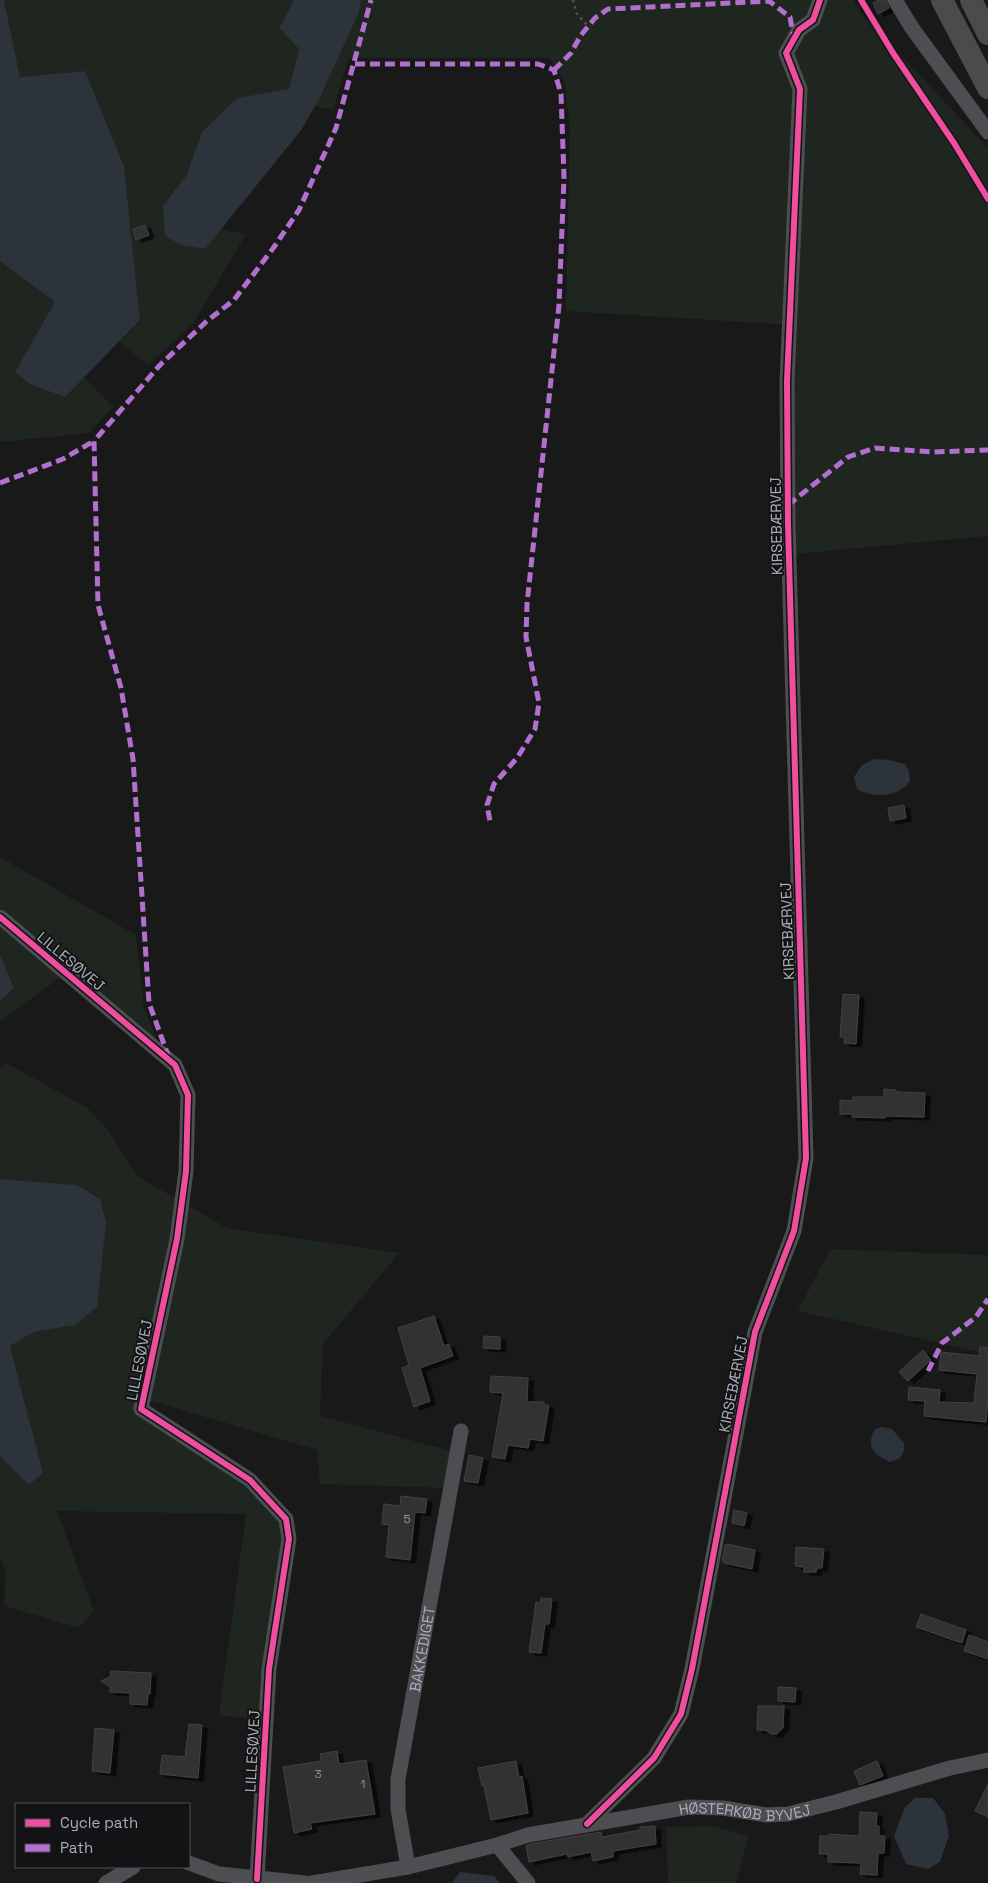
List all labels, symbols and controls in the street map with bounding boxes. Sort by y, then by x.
street label: KIRSEBÆRVEJ [766,477,786,575]
street label: KIRSEBÆRVEJ [776,882,798,980]
street label: LILLESØVEJ [33,927,109,995]
street label: LILLESØVEJ [122,1318,156,1402]
street label: KIRSEBÆRVEJ [714,1334,752,1434]
house number: 5 [403,1511,411,1527]
street label: BAKKEDIGET [404,1604,439,1693]
street label: LILLESØVEJ [240,1709,264,1793]
house number: 3 [314,1766,322,1782]
house number: 1 [360,1776,366,1792]
street label: HØSTERKØB BYVEJ [677,1797,813,1825]
legend [15,1803,190,1868]
text: Cycle path [60,1813,138,1832]
text: Path [60,1838,93,1857]

